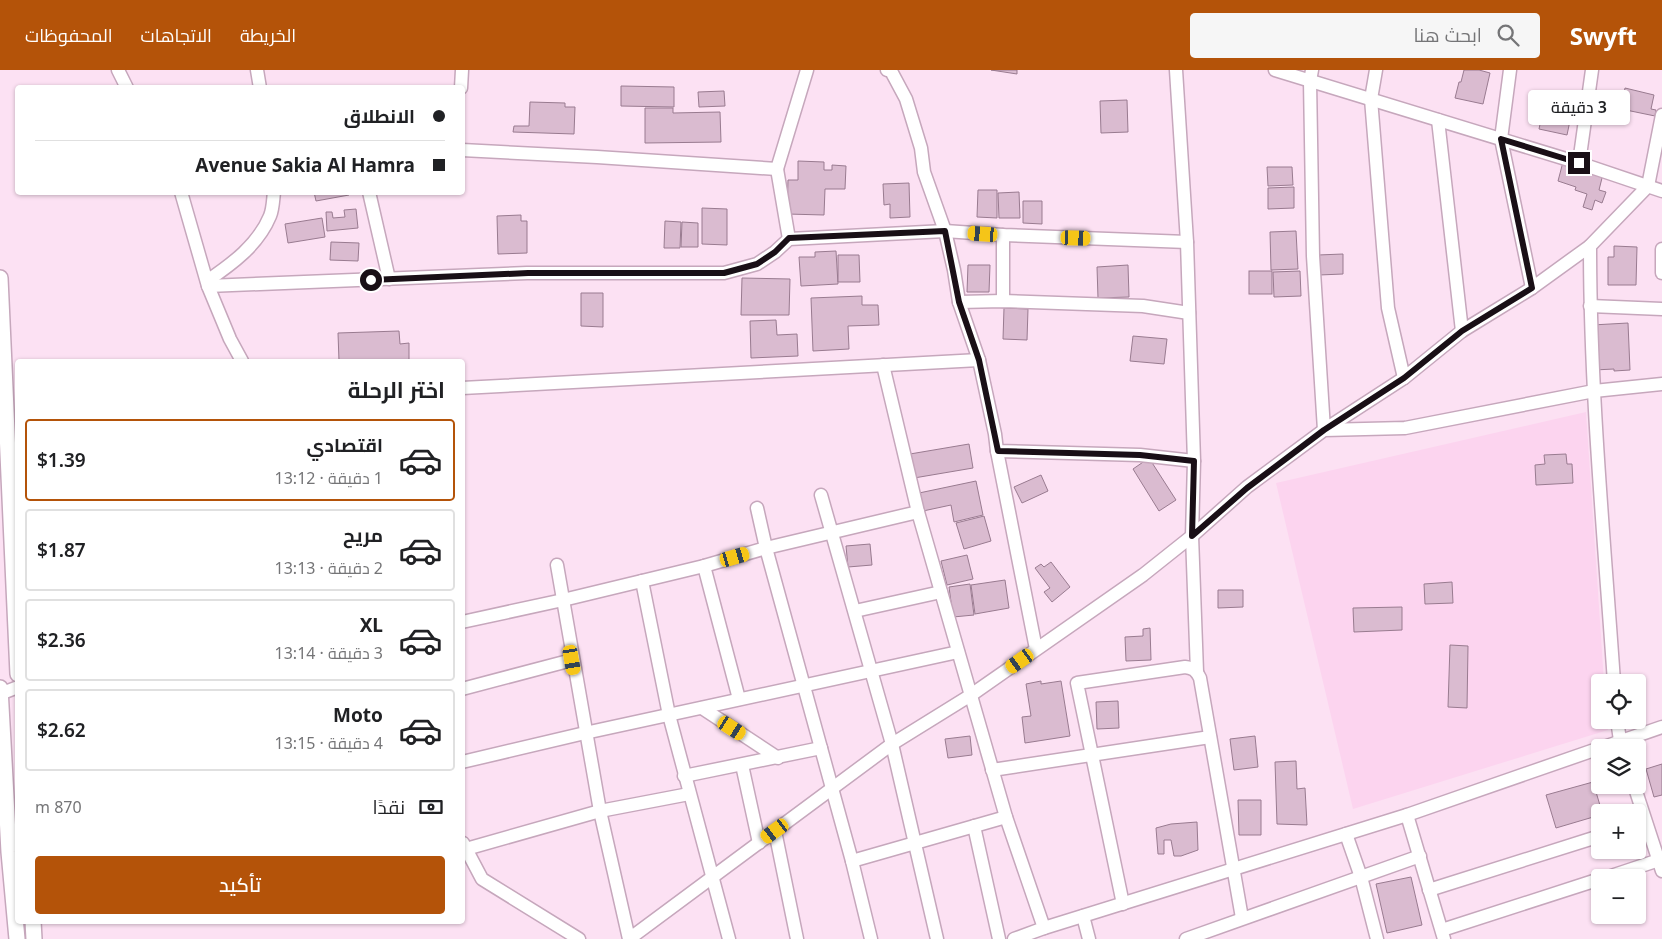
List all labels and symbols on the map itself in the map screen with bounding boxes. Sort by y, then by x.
callout: 3 دقيقة [1528,91,1630,126]
route end [1568,152,1590,174]
car [967,225,998,243]
car [1060,230,1091,246]
route start [360,269,382,291]
car [718,546,751,568]
car [562,644,581,676]
car [1003,646,1036,676]
car [715,714,748,742]
car [758,816,791,846]

